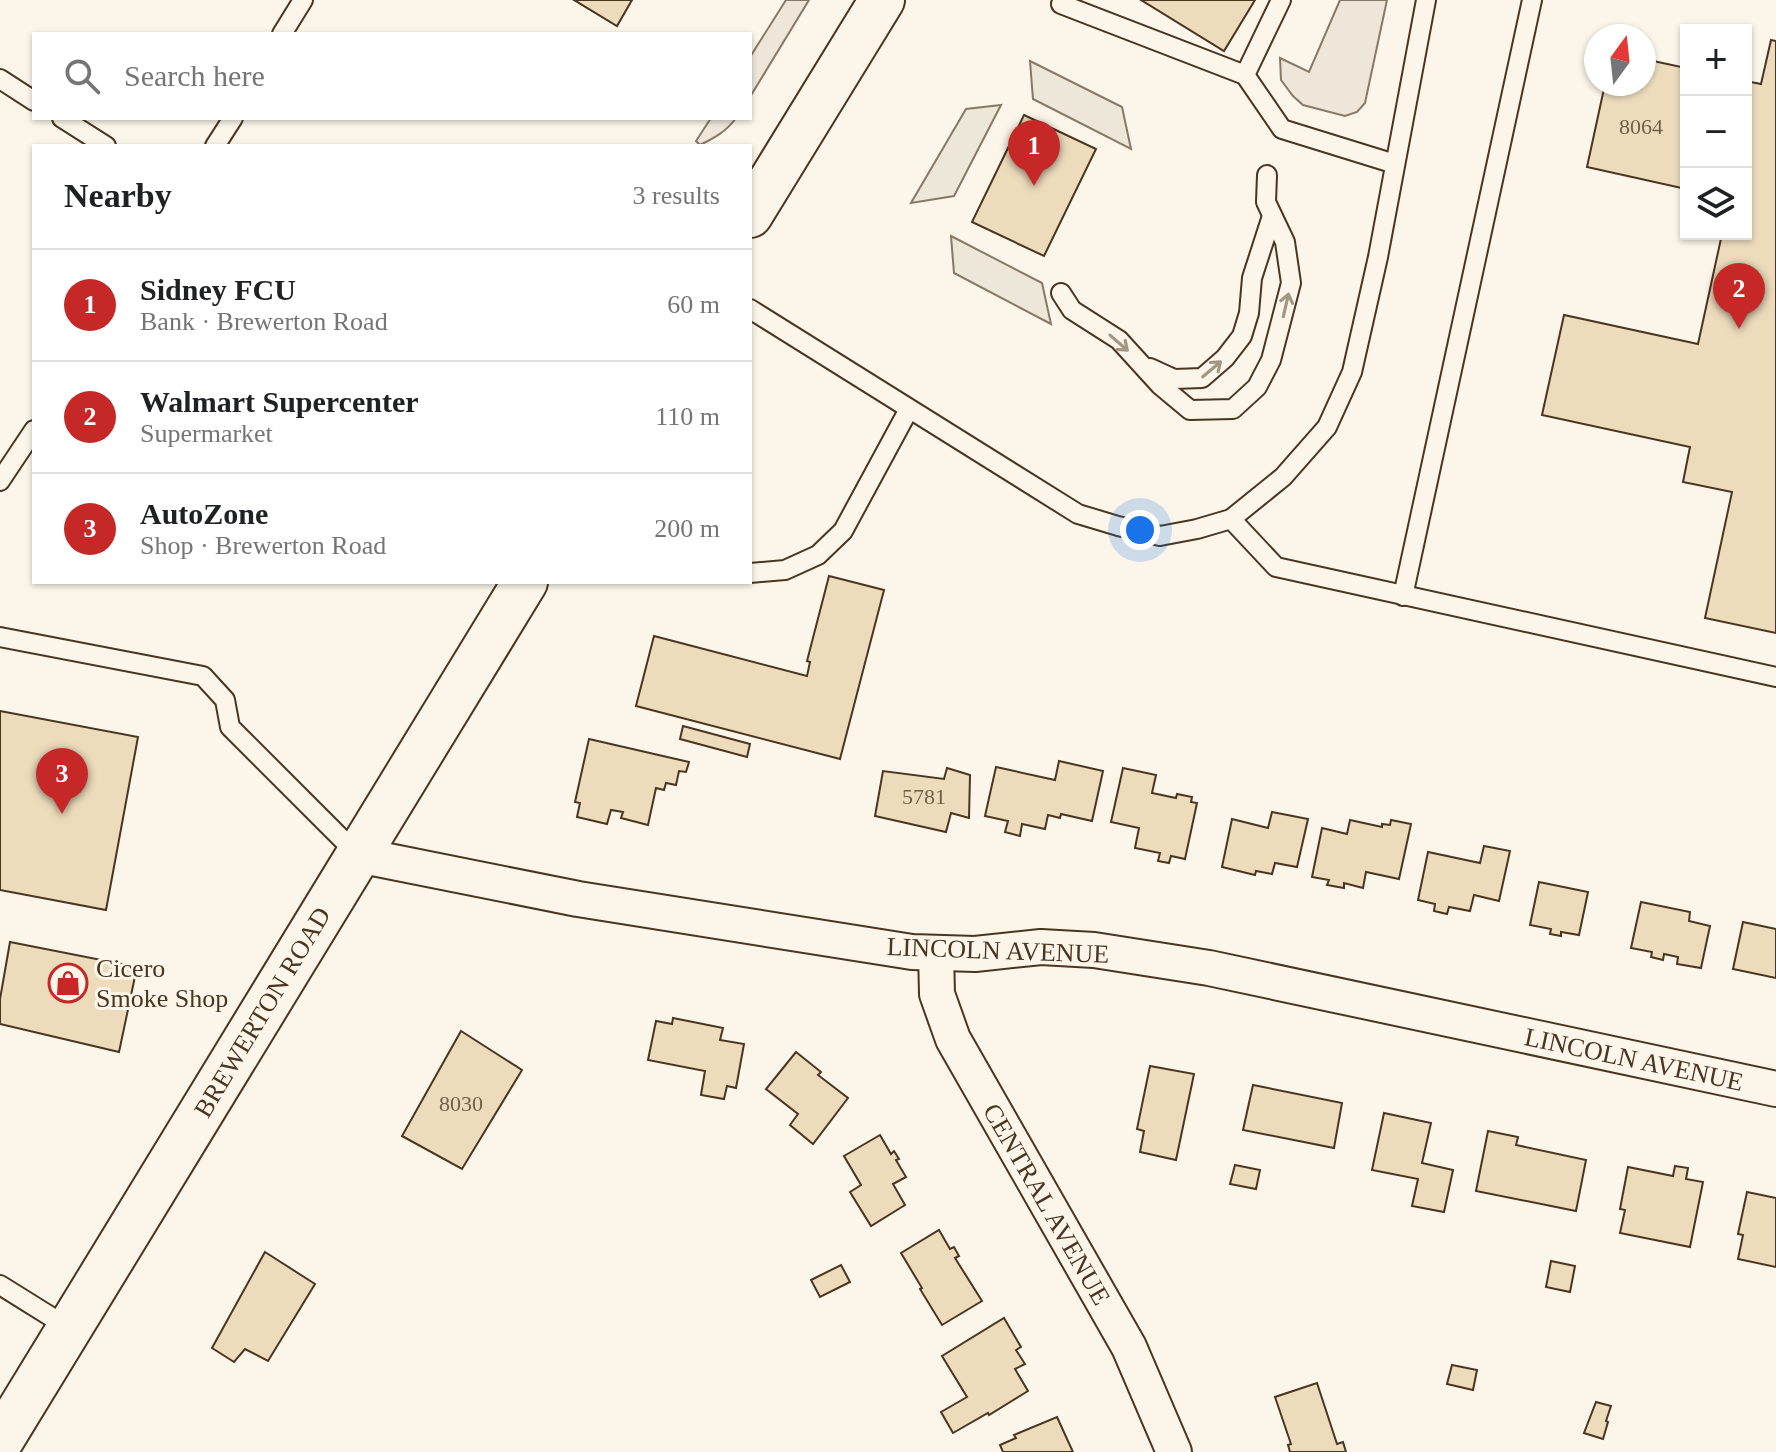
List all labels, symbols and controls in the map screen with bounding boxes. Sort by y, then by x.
north arrow [1584,24,1656,96]
map controls [1680,24,1752,240]
button: + [1680,24,1752,96]
search box [32,32,752,120]
icon: search [60,54,104,98]
text: Search here [124,59,265,92]
button: − [1680,96,1752,168]
house number: 8064 [1619,114,1663,139]
pin: 1 [1008,120,1060,186]
button: layers [1680,168,1752,240]
text: Nearby [64,177,172,214]
text: 3 results [633,181,720,210]
pin: 2 [1713,263,1765,329]
text: Sidney FCU [140,273,296,306]
text: 1 [84,290,97,319]
text: 60 m [667,290,720,319]
one-way arrow [1279,293,1294,319]
text: Bank · Brewerton Road [140,307,388,336]
one-way arrow [1109,334,1129,352]
one-way arrow [1201,360,1221,378]
text: Walmart Supercenter [140,385,419,418]
text: 2 [84,402,97,431]
text: 110 m [655,402,720,431]
text: Supermarket [140,419,273,448]
text: AutoZone [140,497,268,530]
your location [1120,510,1160,550]
text: 3 [84,514,97,543]
text: 200 m [654,514,720,543]
text: Shop · Brewerton Road [140,531,386,560]
pin: 3 [36,748,88,814]
house number: 5781 [902,784,946,809]
street label: BREWERTON ROAD [188,902,337,1123]
street label: LINCOLN AVENUE [886,932,1110,969]
place label: Cicero Smoke Shop [96,954,228,1013]
shop icon: Cicero Smoke Shop [47,962,89,1004]
street label: LINCOLN AVENUE [1522,1022,1746,1097]
house number: 8030 [439,1091,483,1116]
street label: CENTRAL AVENUE [977,1098,1116,1310]

